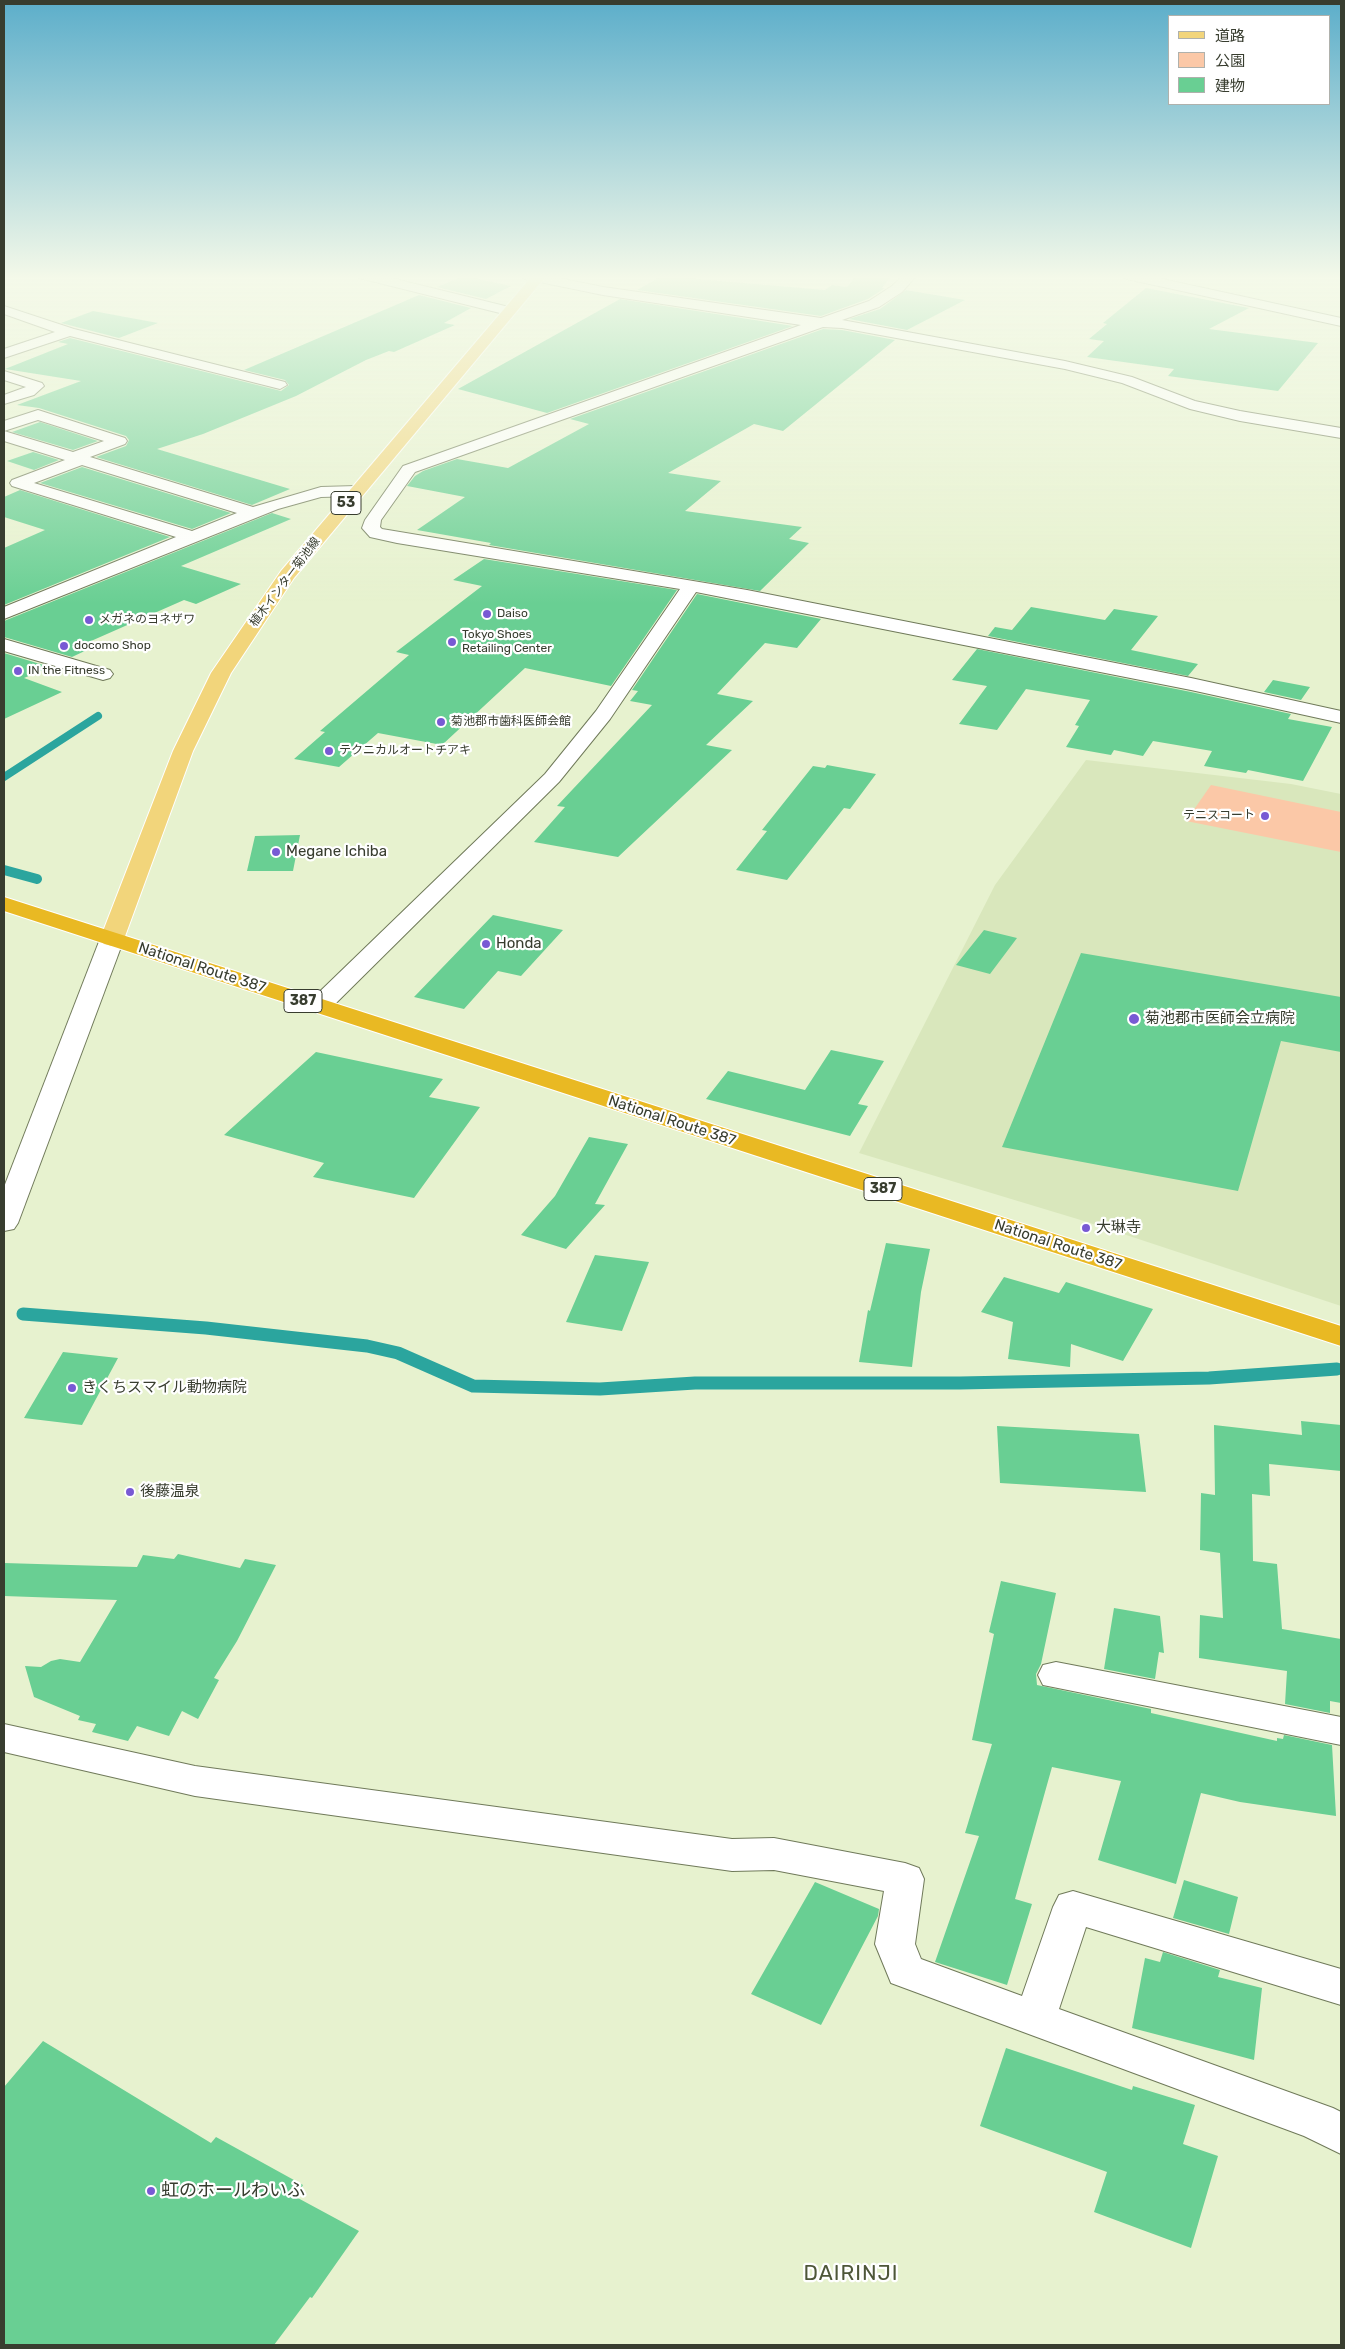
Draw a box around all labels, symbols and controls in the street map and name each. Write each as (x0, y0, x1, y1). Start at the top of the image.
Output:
legend (1168, 15, 1330, 105)
text: 道路 (1215, 27, 1245, 45)
text: 公園 (1215, 52, 1245, 70)
text: 建物 (1215, 77, 1245, 95)
road number: 53 (331, 492, 361, 514)
street label: 植木インター菊池線 (247, 535, 323, 629)
place label: Daiso (497, 607, 528, 621)
marker: Daiso (481, 608, 493, 620)
place label: メガネのヨネザワ (99, 613, 195, 627)
marker: メガネのヨネザワ (83, 614, 95, 626)
place label: Tokyo Shoes Retailing Center (462, 628, 552, 656)
marker: Tokyo Shoes Retailing Center (446, 636, 458, 648)
place label: docomo Shop (74, 639, 151, 653)
marker: docomo Shop (58, 640, 70, 652)
place label: IN the Fitness (28, 664, 105, 678)
marker: IN the Fitness (12, 665, 24, 677)
place label: 菊池郡市歯科医師会館 (451, 715, 571, 729)
marker: 菊池郡市歯科医師会館 (435, 716, 447, 728)
place label: テクニカルオートチアキ (339, 744, 471, 758)
marker: テクニカルオートチアキ (323, 745, 335, 757)
place label: テニスコート (1183, 809, 1255, 823)
marker: テニスコート (1259, 810, 1271, 822)
place label: Megane Ichiba (286, 843, 387, 861)
marker: Megane Ichiba (270, 846, 282, 858)
place label: Honda (496, 935, 542, 953)
marker: Honda (480, 938, 492, 950)
street label: National Route 387 (136, 939, 268, 997)
road number: 387 (284, 989, 322, 1012)
place label: 菊池郡市医師会立病院 (1145, 1010, 1295, 1028)
marker: 菊池郡市医師会立病院 (1127, 1012, 1141, 1026)
street label: National Route 387 (606, 1092, 738, 1150)
road number: 387 (864, 1178, 902, 1200)
street label: National Route 387 (992, 1216, 1124, 1274)
place label: 大琳寺 (1096, 1219, 1141, 1237)
marker: 大琳寺 (1080, 1222, 1092, 1234)
place label: きくちスマイル動物病院 (82, 1379, 247, 1397)
marker: きくちスマイル動物病院 (66, 1382, 78, 1394)
place label: 後藤温泉 (140, 1483, 200, 1501)
marker: 後藤温泉 (124, 1486, 136, 1498)
place label: 虹のホールわいふ (161, 2180, 305, 2202)
marker: 虹のホールわいふ (145, 2185, 157, 2197)
district label: DAIRINJI (802, 2261, 900, 2287)

